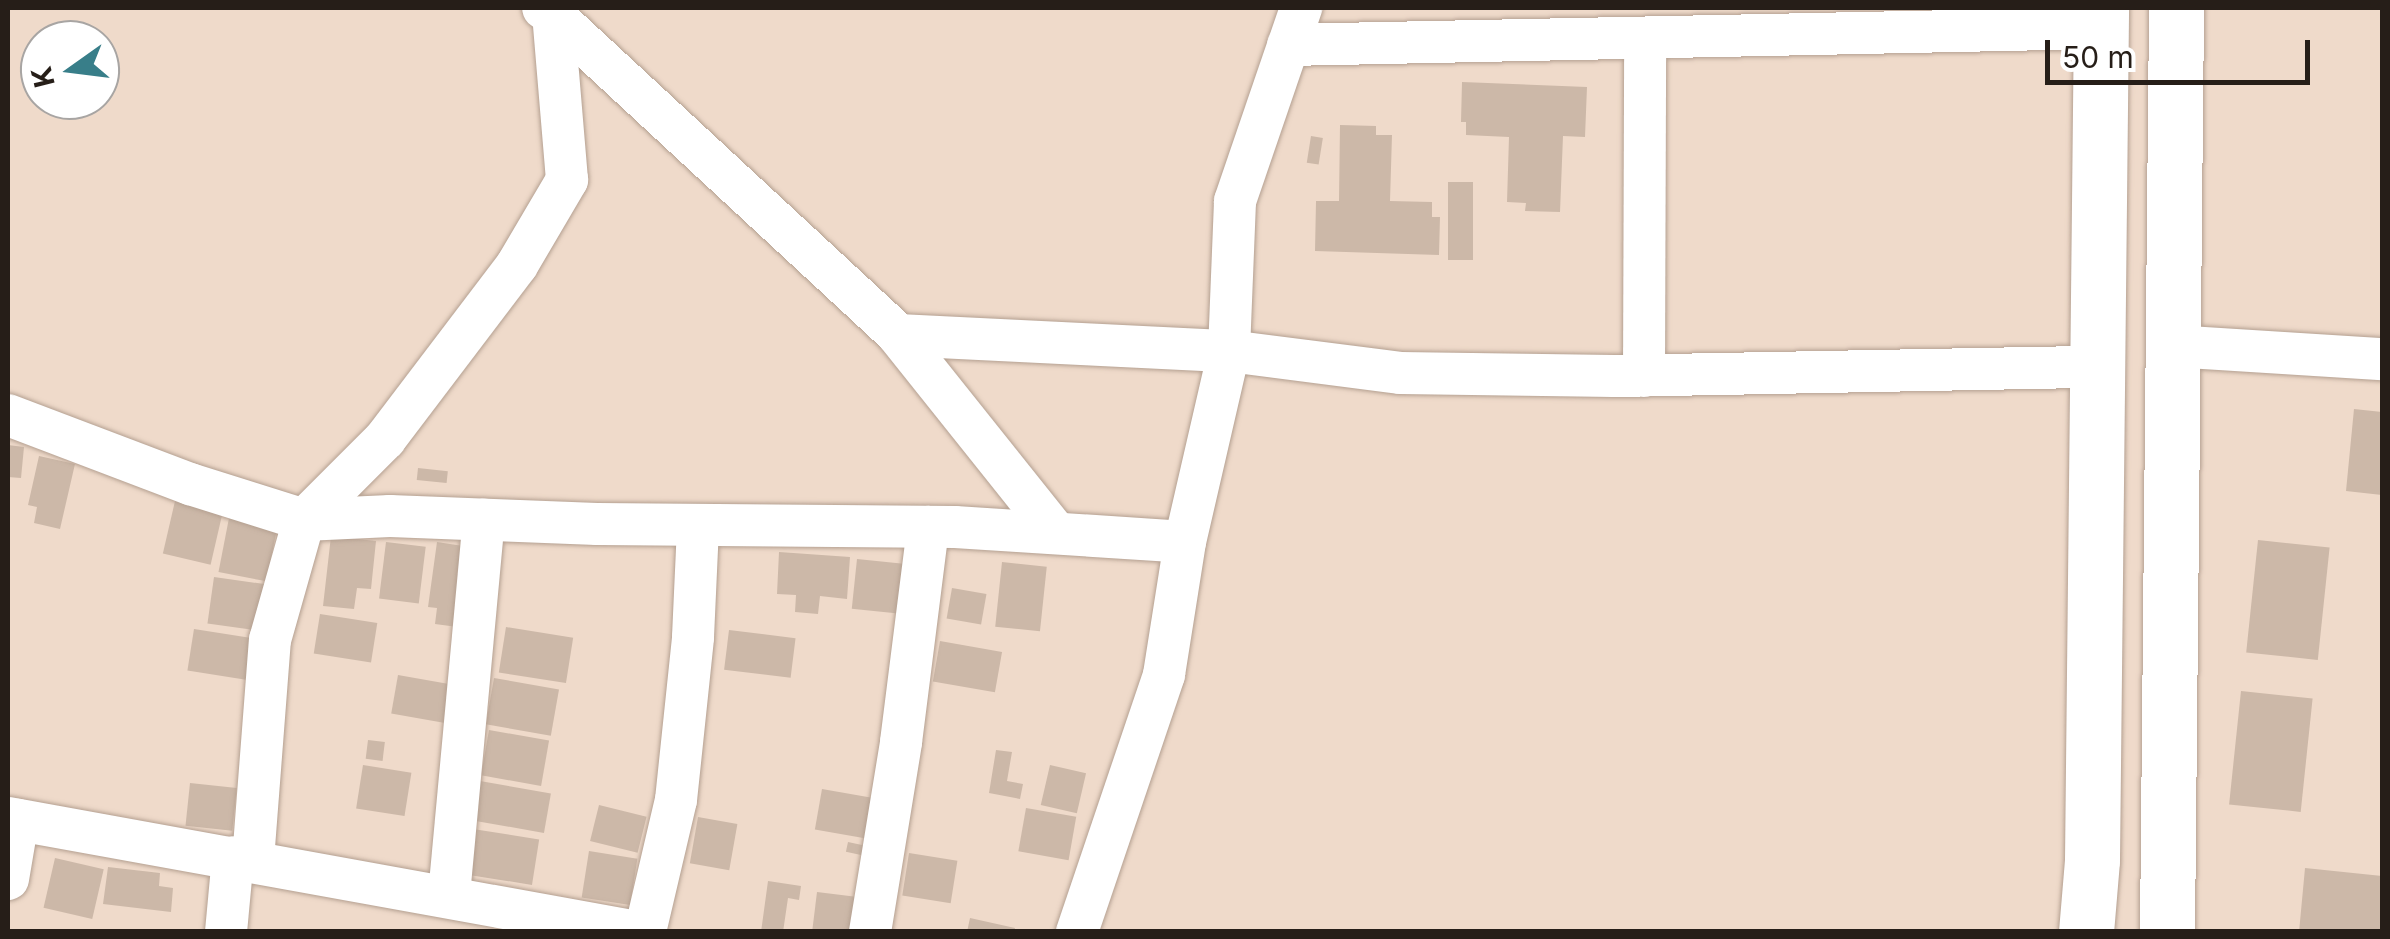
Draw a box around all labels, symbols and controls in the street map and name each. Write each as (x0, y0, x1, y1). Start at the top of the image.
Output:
north arrow (20, 20, 120, 120)
scale bar (2050, 20, 2315, 82)
text: 50 m (2062, 39, 2134, 75)
text: K (24, 63, 62, 91)

